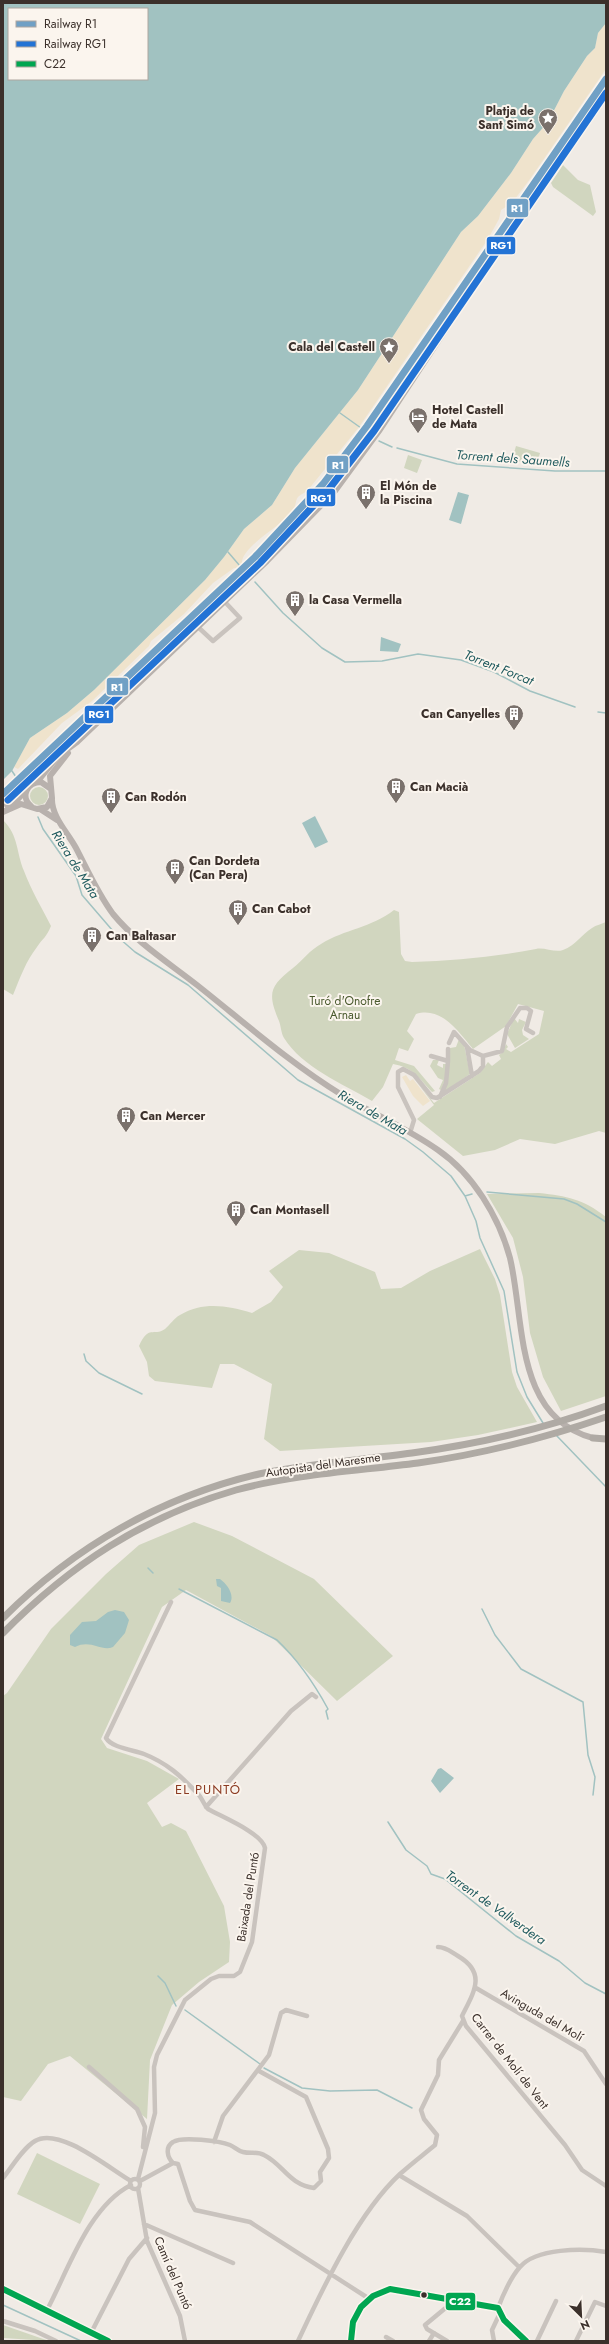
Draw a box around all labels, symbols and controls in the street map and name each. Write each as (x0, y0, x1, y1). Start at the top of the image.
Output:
legend (8, 8, 148, 80)
text: Railway R1 (44, 15, 97, 33)
text: Railway RG1 (44, 35, 107, 53)
text: C22 (44, 55, 66, 73)
place label: Platja de Sant Simó (478, 102, 534, 134)
place icon: Platja de Sant Simó (537, 107, 559, 135)
line badge: R1 (506, 198, 529, 218)
text: R1 (511, 200, 523, 216)
line badge: RG1 (486, 236, 516, 255)
text: RG1 (490, 237, 512, 253)
place icon: Cala del Castell (378, 336, 400, 364)
place label: Cala del Castell (288, 338, 375, 356)
place label: Hotel Castell de Mata (432, 401, 504, 433)
hotel icon: Hotel Castell de Mata (407, 406, 429, 434)
water label: Torrent dels Saumells (456, 445, 571, 472)
line badge: R1 (326, 455, 349, 474)
text: R1 (332, 457, 344, 473)
place label: El Món de la Piscina (380, 477, 437, 509)
building icon: El Món de la Piscina (355, 482, 377, 510)
line badge: RG1 (306, 488, 336, 507)
text: RG1 (310, 490, 332, 506)
building icon: la Casa Vermella (284, 589, 306, 617)
place label: la Casa Vermella (309, 591, 402, 609)
water label: Torrent Forcat (461, 645, 537, 690)
line badge: R1 (106, 677, 129, 696)
text: R1 (111, 679, 123, 695)
building icon: Can Canyelles (503, 703, 525, 731)
line badge: RG1 (84, 705, 114, 724)
place label: Can Canyelles (421, 705, 501, 723)
text: RG1 (88, 706, 110, 722)
building icon: Can Macià (385, 776, 407, 804)
place label: Can Macià (410, 778, 468, 796)
building icon: Can Rodón (100, 786, 122, 814)
place label: Can Rodón (125, 788, 187, 806)
water label: Riera de Mata (47, 826, 104, 902)
place label: Can Dordeta (Can Pera) (189, 852, 260, 884)
building icon: Can Dordeta (Can Pera) (164, 857, 186, 885)
building icon: Can Cabot (227, 898, 249, 926)
place label: Can Cabot (252, 900, 311, 918)
building icon: Can Baltasar (81, 925, 103, 953)
place label: Can Baltasar (106, 927, 176, 945)
park label: Turó d'Onofre Arnau (310, 992, 380, 1024)
water label: Riera de Mata (334, 1085, 411, 1140)
building icon: Can Mercer (115, 1105, 137, 1133)
place label: Can Mercer (140, 1107, 206, 1125)
building icon: Can Montasell (225, 1199, 247, 1227)
place label: Can Montasell (250, 1201, 329, 1219)
street label: Autopista del Maresme (264, 1448, 382, 1482)
district label: EL PUNTÓ (175, 1780, 241, 1799)
street label: Baixada del Puntó (232, 1851, 264, 1943)
water label: Torrent de Vallverdera (442, 1866, 550, 1949)
street label: Avinguda del Molí (497, 1984, 587, 2046)
street label: Carrer de Molí de Vent (467, 2009, 553, 2113)
street label: Camí del Puntó (150, 2234, 197, 2313)
unlabelled marker (419, 2290, 429, 2300)
line badge: C22 (445, 2292, 476, 2311)
text: C22 (449, 2293, 471, 2309)
north arrow (561, 2296, 601, 2336)
text: N (578, 2316, 592, 2334)

